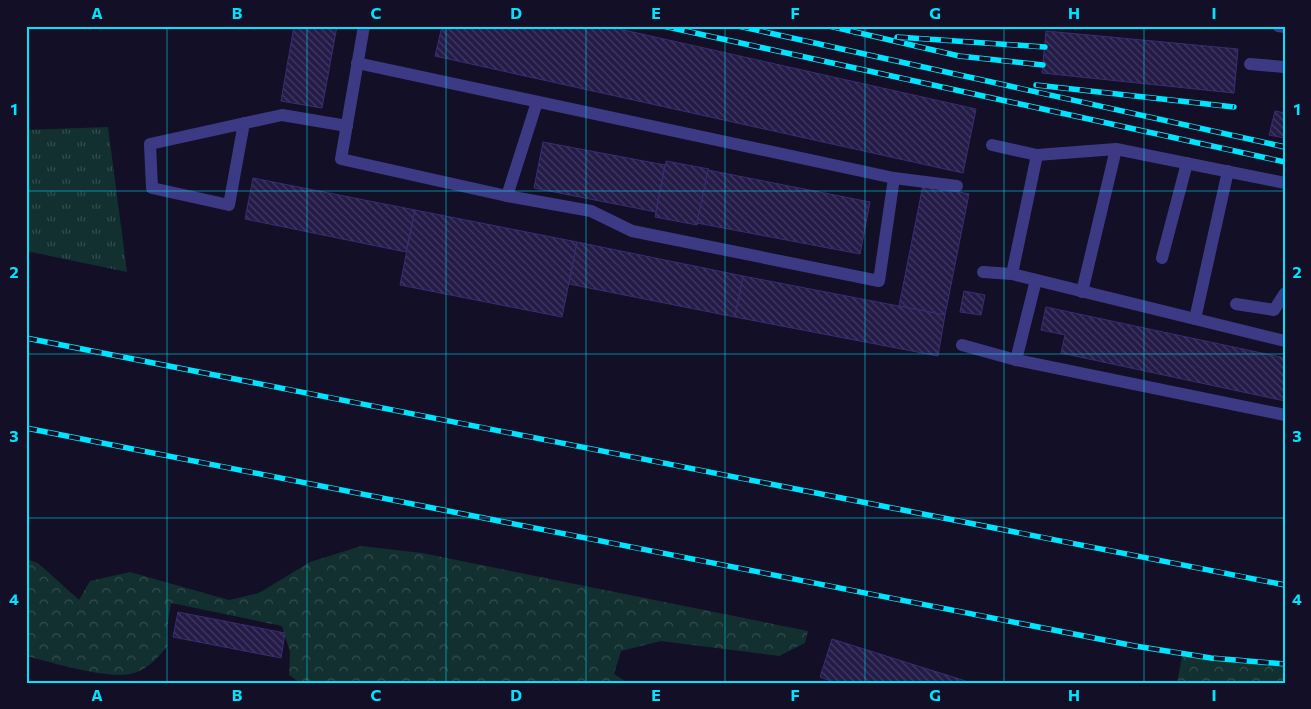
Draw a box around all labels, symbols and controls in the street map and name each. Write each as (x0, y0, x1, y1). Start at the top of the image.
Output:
text: A (91, 3, 103, 22)
text: B (232, 3, 243, 22)
text: C (371, 3, 382, 22)
text: D (510, 3, 522, 22)
text: E (651, 3, 661, 22)
text: F (790, 3, 800, 22)
text: G (929, 3, 941, 22)
text: H (1068, 3, 1080, 22)
text: I (1211, 3, 1217, 22)
text: 1 (10, 99, 18, 118)
text: 1 (1293, 99, 1301, 118)
text: 2 (9, 262, 19, 281)
text: 2 (1292, 262, 1302, 281)
text: 3 (9, 426, 19, 445)
text: 3 (1292, 426, 1302, 445)
text: 4 (9, 589, 19, 608)
text: 4 (1292, 589, 1302, 608)
text: A (91, 685, 103, 704)
text: B (232, 685, 243, 704)
text: C (371, 685, 382, 704)
text: D (510, 685, 522, 704)
text: E (651, 685, 661, 704)
text: F (790, 685, 800, 704)
text: G (929, 685, 941, 704)
text: H (1068, 685, 1080, 704)
text: I (1211, 685, 1217, 704)

